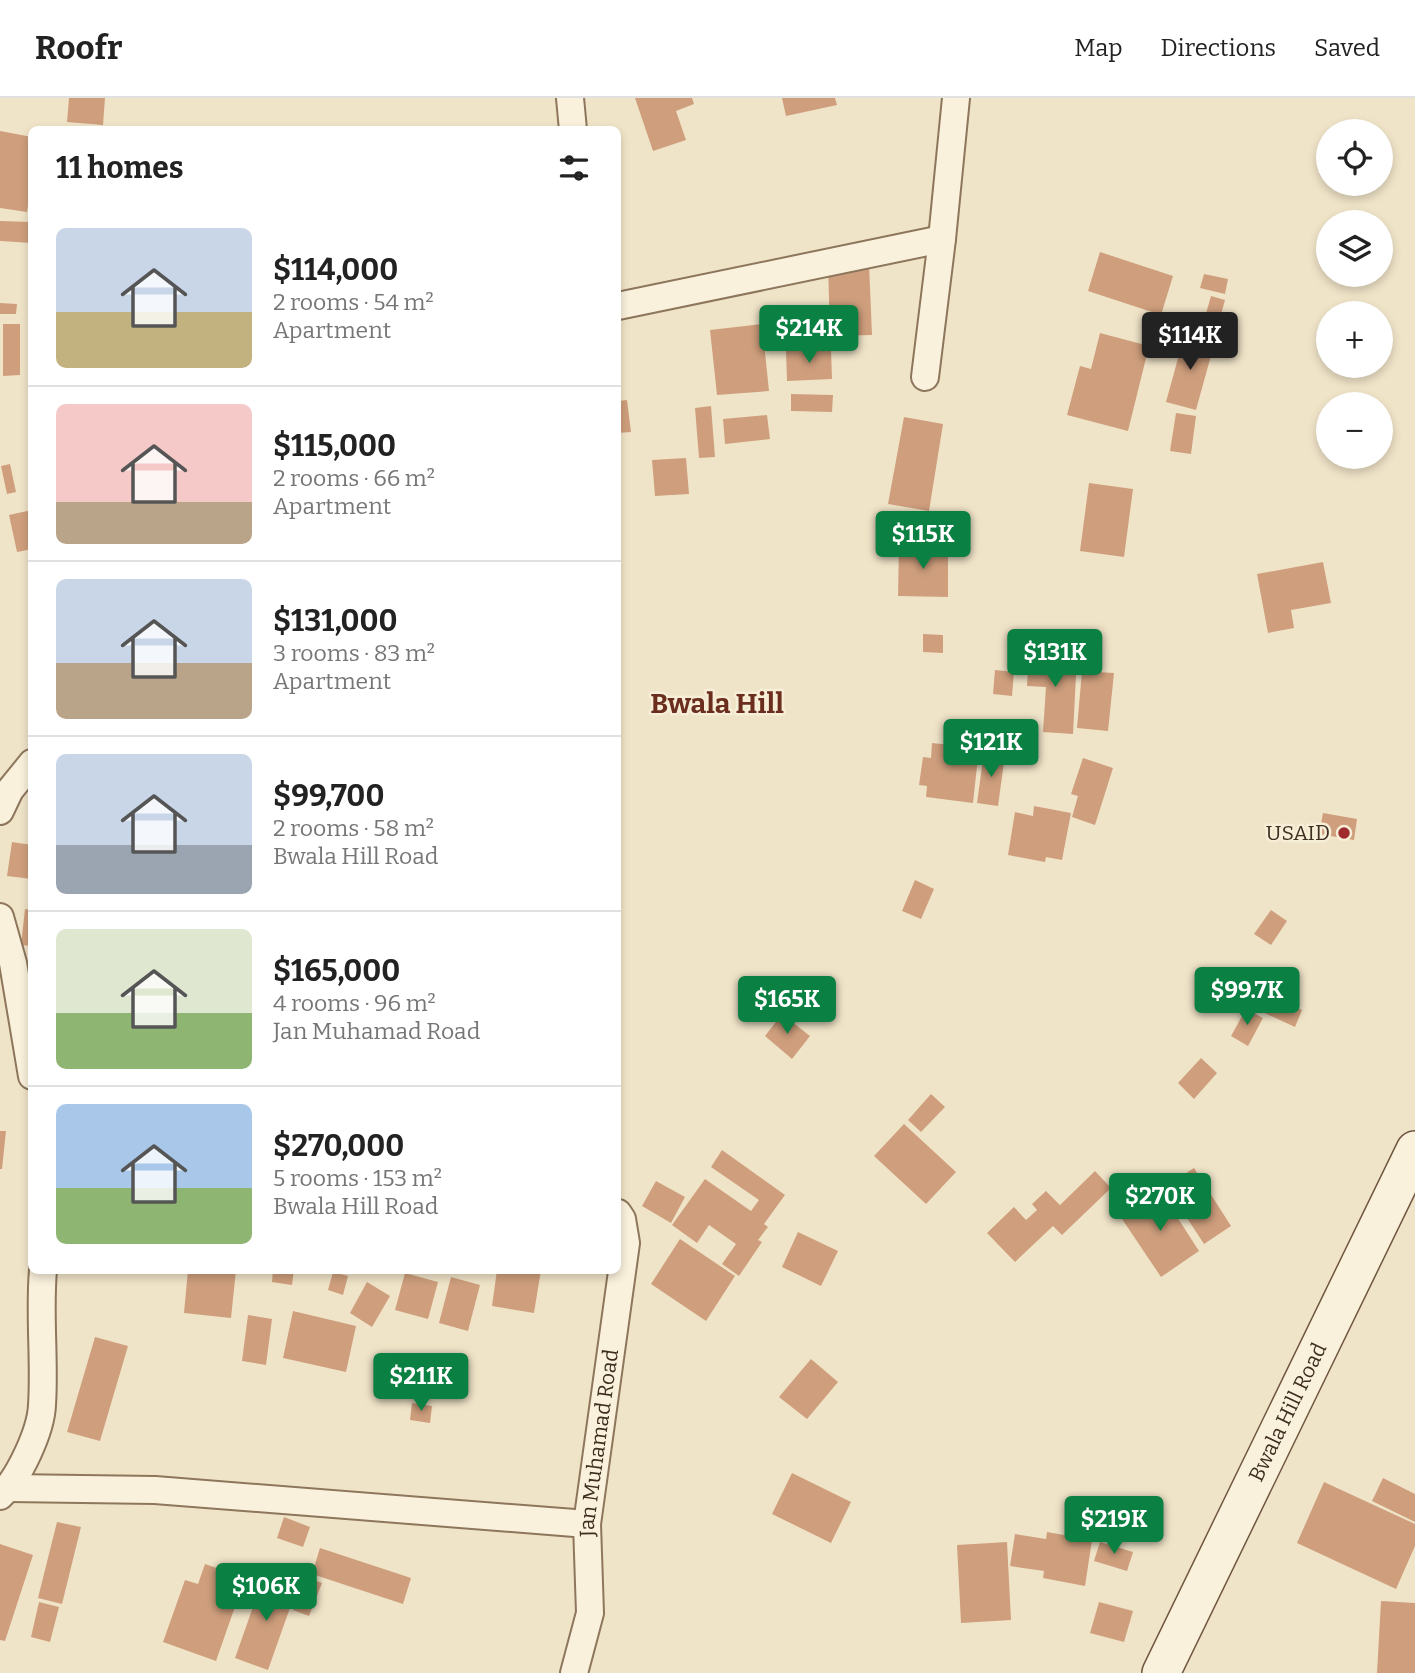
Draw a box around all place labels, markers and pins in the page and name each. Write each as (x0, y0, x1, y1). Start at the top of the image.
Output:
pin: $214K (760, 306, 858, 365)
pin: $114K (1141, 313, 1239, 372)
pin: $115K (874, 512, 972, 571)
pin: $131K (1006, 630, 1104, 689)
pin: $121K (942, 720, 1040, 779)
place label: USAID (1266, 820, 1330, 846)
marker: USAID (1336, 825, 1352, 841)
pin: $99.7K (1190, 968, 1304, 1027)
pin: $165K (738, 976, 836, 1036)
pin: $270K (1111, 1174, 1209, 1233)
pin: $211K (372, 1354, 470, 1413)
pin: $219K (1065, 1496, 1163, 1556)
pin: $106K (217, 1564, 315, 1623)

